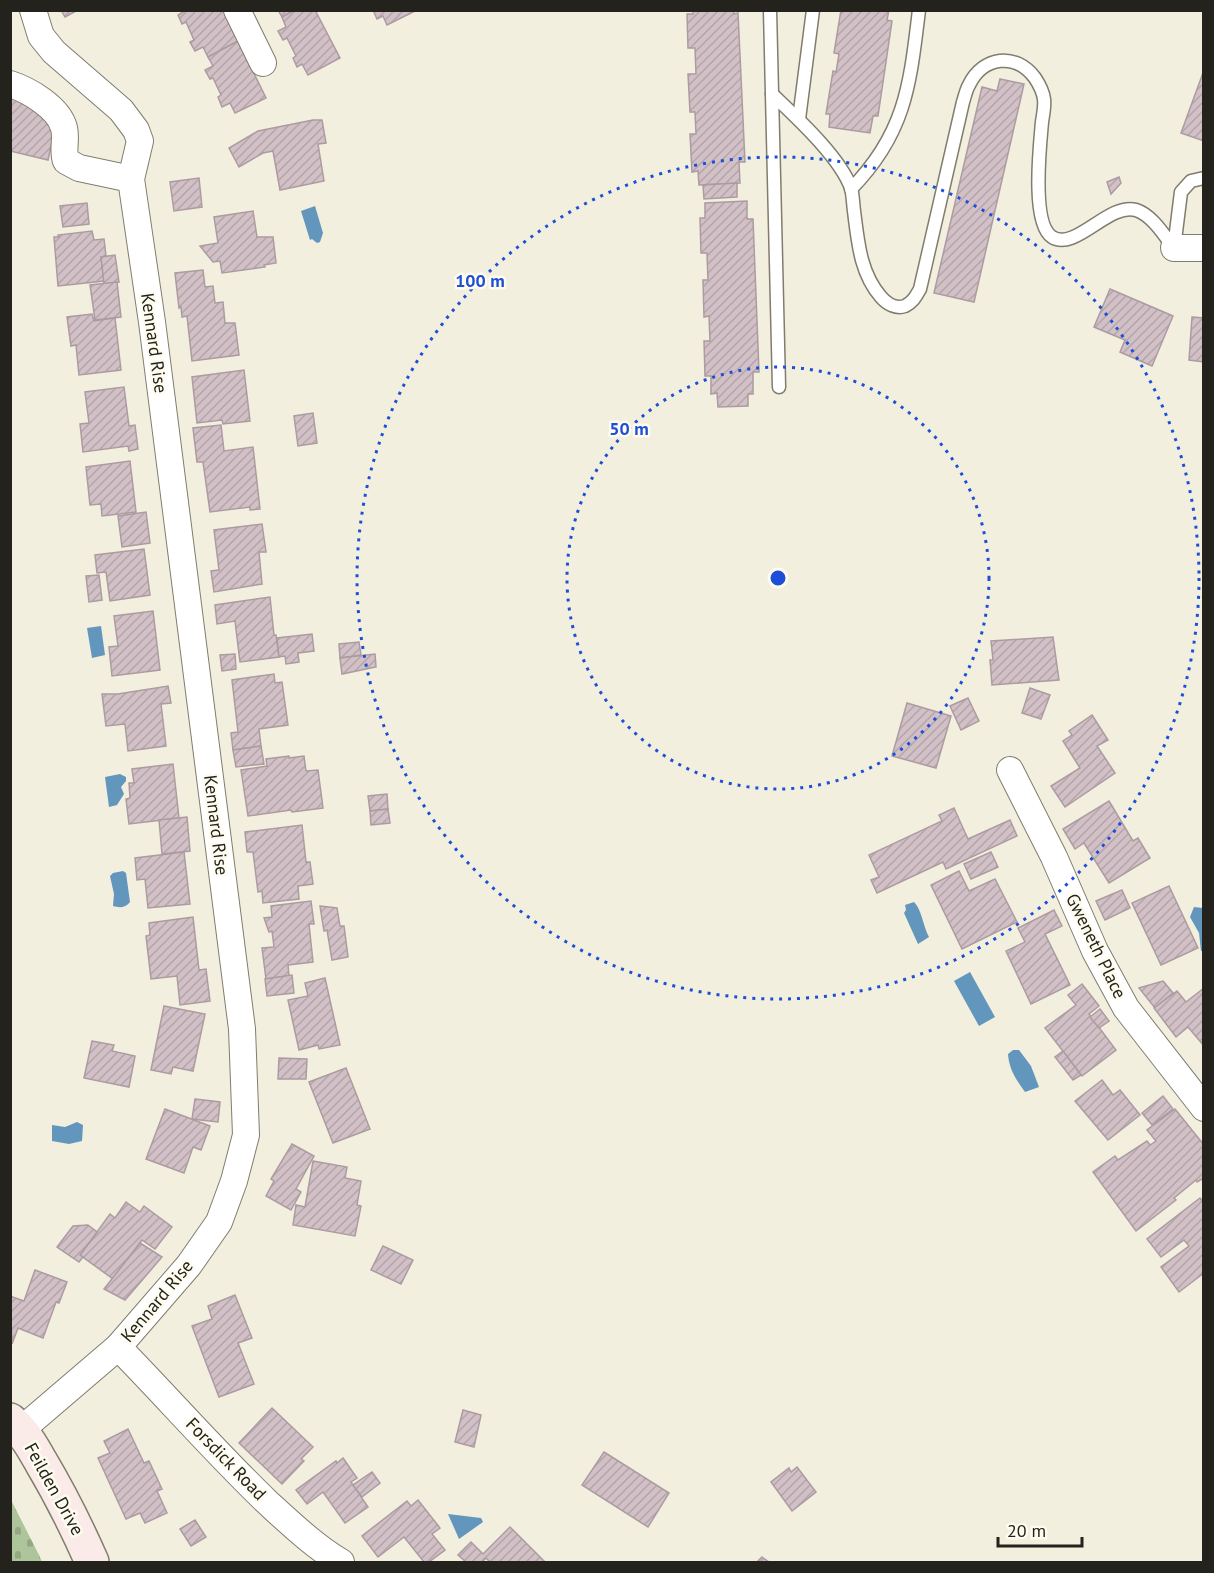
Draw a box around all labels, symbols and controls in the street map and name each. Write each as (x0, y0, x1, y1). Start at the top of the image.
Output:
text: 100 m (455, 269, 505, 292)
street label: Kennard Rise (136, 291, 173, 394)
text: 50 m (609, 417, 649, 440)
centre of rings (768, 568, 788, 588)
street label: Kennard Rise (199, 774, 234, 876)
street label: Gweneth Place (1061, 889, 1132, 1002)
street label: Kennard Rise (115, 1255, 198, 1347)
street label: Forsdick Road (181, 1412, 272, 1505)
street label: Feilden Drive (20, 1438, 89, 1539)
scale bar (998, 1510, 1082, 1548)
text: 20 m (1007, 1519, 1046, 1542)

